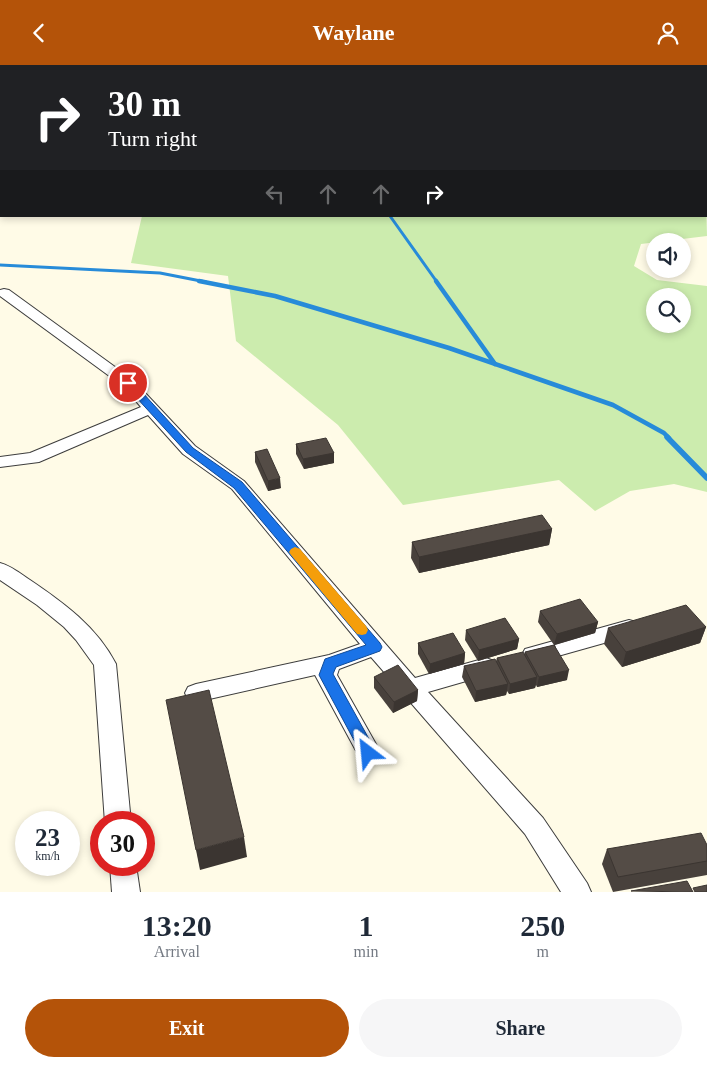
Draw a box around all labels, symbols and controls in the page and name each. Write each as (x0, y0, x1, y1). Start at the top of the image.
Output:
icon: back (25, 19, 53, 47)
icon: person (654, 19, 682, 47)
text: Waylane (313, 20, 394, 45)
icon: right (25, 85, 90, 150)
text: 30 m (108, 85, 181, 124)
text: Turn right (108, 126, 197, 151)
icon: left (261, 180, 289, 208)
icon: ahead (314, 180, 342, 208)
icon: ahead (367, 180, 395, 208)
icon: right (420, 180, 448, 208)
map controls (646, 233, 691, 333)
button: sound (646, 233, 691, 278)
button: search (646, 288, 691, 333)
pin (107, 362, 149, 404)
icon: arrive (114, 369, 142, 397)
position arrow (341, 726, 393, 778)
speed limit sign: 30 (90, 811, 155, 876)
text: 23 (35, 824, 60, 851)
text: km/h (35, 849, 60, 863)
text: 13:20 (142, 909, 212, 942)
text: 1 (358, 909, 373, 942)
text: 250 (520, 909, 565, 942)
text: Arrival (154, 943, 200, 960)
text: min (354, 943, 378, 960)
text: m (536, 943, 549, 960)
button: Exit (25, 999, 349, 1057)
button: Share (359, 999, 682, 1057)

